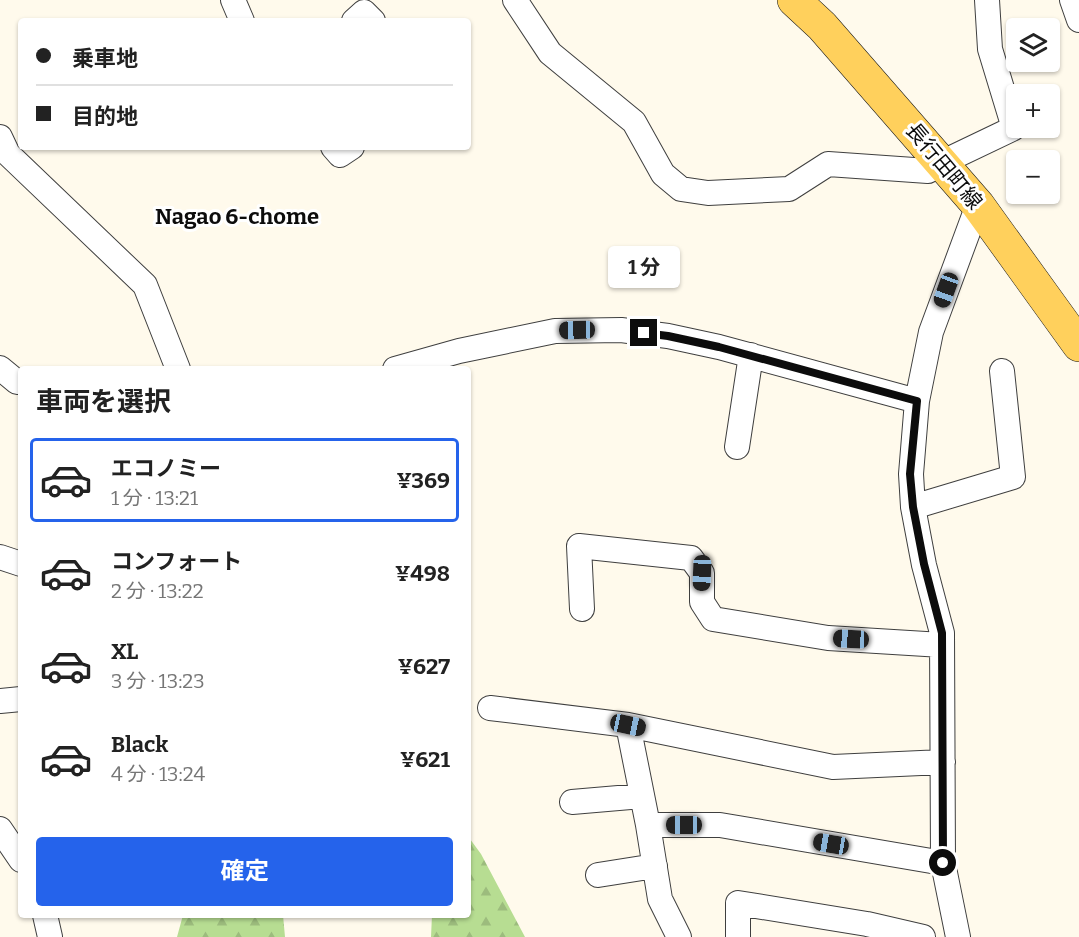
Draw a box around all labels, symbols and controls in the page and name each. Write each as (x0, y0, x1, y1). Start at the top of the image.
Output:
map controls (1006, 18, 1060, 204)
button: layers (1006, 18, 1060, 72)
text: 乗車地 (72, 45, 138, 72)
button: + (1006, 84, 1060, 138)
text: 目的地 (72, 103, 138, 130)
street label: 長行田町線 (900, 117, 988, 215)
button: − (1006, 150, 1060, 204)
district label: Nagao 6-chome (155, 203, 319, 230)
callout: 1 分 (608, 246, 680, 288)
text: 1 分 (628, 255, 660, 279)
car (931, 270, 961, 310)
route end (630, 319, 657, 346)
car (559, 321, 595, 339)
text: 車両を選択 (36, 386, 171, 418)
icon: car (39, 453, 93, 507)
text: エコノミー (111, 455, 221, 482)
text: ¥369 (397, 467, 450, 494)
text: 1 分 · 13:21 (111, 486, 198, 510)
icon: car (39, 546, 93, 600)
text: コンフォート (111, 548, 242, 575)
car (692, 555, 712, 591)
text: ¥498 (395, 560, 450, 587)
text: 2 分 · 13:22 (111, 579, 204, 603)
car (833, 629, 869, 649)
text: XL (111, 638, 138, 665)
icon: car (39, 639, 93, 693)
text: ¥627 (398, 653, 450, 680)
text: 3 分 · 13:23 (111, 669, 205, 693)
car (609, 712, 647, 738)
text: Black (111, 731, 168, 758)
icon: car (39, 732, 93, 786)
text: ¥621 (400, 746, 450, 773)
text: 4 分 · 13:24 (111, 762, 205, 786)
car (666, 816, 702, 834)
car (812, 832, 850, 856)
button: 確定 (36, 837, 453, 906)
route start (929, 849, 956, 876)

